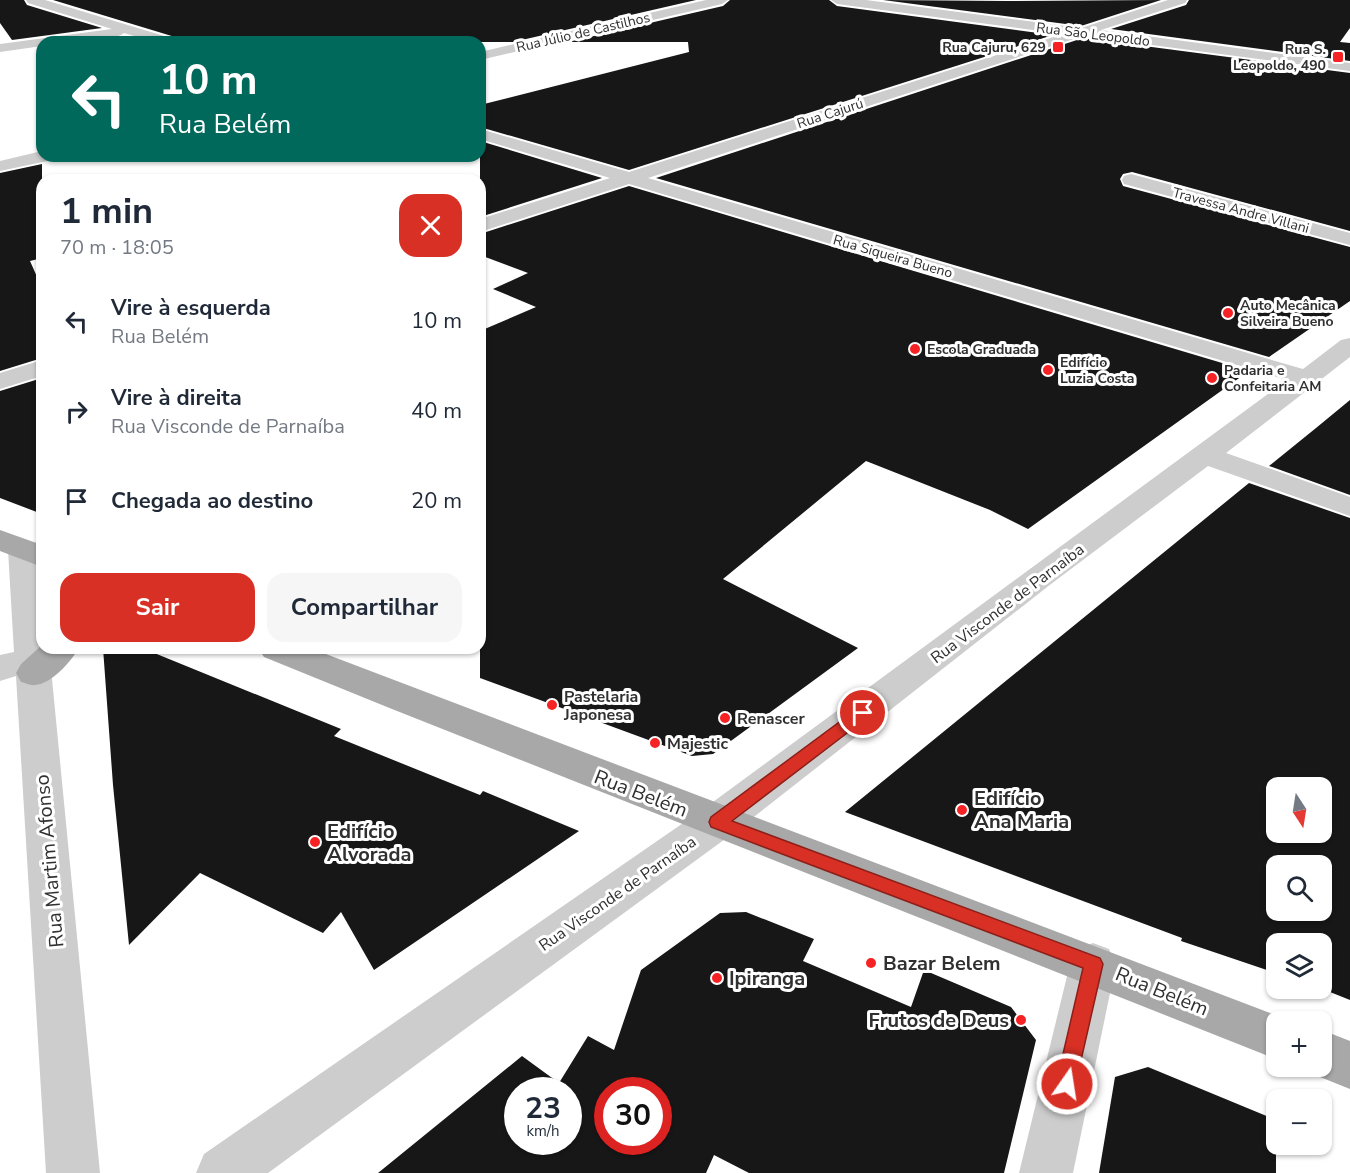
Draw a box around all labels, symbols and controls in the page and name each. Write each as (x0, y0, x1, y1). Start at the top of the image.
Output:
street label: Rua Júlio de Castilhos (514, 8, 652, 57)
street label: Rua São Leopoldo (1035, 18, 1151, 51)
place label: Rua Cajuru, 629 (942, 38, 1046, 57)
marker: Rua Cajuru, 629 (1051, 40, 1065, 54)
place label: Rua S. Leopoldo, 490 (1233, 40, 1326, 75)
marker: Rua S. Leopoldo, 490 (1331, 50, 1345, 64)
text: 10 m (159, 52, 258, 109)
icon: left (60, 60, 138, 138)
street label: Rua Cajurú (794, 94, 866, 133)
text: Rua Belém (159, 106, 291, 143)
street label: Travessa Andre Villani (1170, 183, 1311, 238)
text: 1 min (60, 187, 153, 236)
button: close (399, 194, 462, 257)
street label: Rua Siqueira Bueno (831, 230, 955, 283)
text: 70 m · 18:05 (60, 234, 174, 261)
text: Vire à esquerda (111, 293, 271, 323)
place label: Auto Mecânica Silveira Bueno (1240, 296, 1336, 331)
icon: left (60, 305, 93, 338)
text: 10 m (411, 306, 462, 336)
marker: Auto Mecânica Silveira Bueno (1221, 306, 1235, 320)
text: Rua Belém (111, 323, 209, 350)
place label: Escola Graduada (927, 340, 1036, 359)
marker: Escola Graduada (908, 342, 922, 356)
place label: Edifício Luzia Costa (1060, 353, 1134, 388)
place label: Padaria e Confeitaria AM (1224, 361, 1321, 396)
marker: Edifício Luzia Costa (1041, 363, 1055, 377)
marker: Padaria e Confeitaria AM (1205, 371, 1219, 385)
text: Vire à direita (111, 383, 242, 413)
icon: right (60, 395, 93, 428)
text: 40 m (411, 396, 462, 426)
text: Rua Visconde de Parnaíba (111, 413, 345, 440)
icon: arrive (60, 485, 93, 518)
text: Chegada ao destino (111, 486, 313, 516)
text: 20 m (411, 486, 462, 516)
street label: Rua Visconde de Parnaíba (926, 539, 1089, 669)
button: Sair (60, 573, 255, 642)
button: Compartilhar (267, 573, 462, 642)
place label: Pastelaria Japonesa (563, 686, 638, 726)
pin (837, 687, 888, 738)
icon: arrive (846, 696, 879, 729)
marker: Pastelaria Japonesa (545, 698, 559, 712)
place label: Renascer (737, 708, 805, 730)
marker: Renascer (718, 711, 732, 725)
place label: Majestic (667, 733, 728, 755)
marker: Majestic (648, 736, 662, 750)
street label: Rua Belém (590, 763, 691, 824)
street label: Rua Martim Afonso (28, 773, 71, 949)
north arrow (1266, 777, 1332, 843)
map controls (1266, 777, 1332, 1155)
place label: Edifício Ana Maria (974, 785, 1069, 835)
marker: Edifício Ana Maria (955, 803, 969, 817)
place label: Edifício Alvorada (327, 818, 411, 868)
street label: Rua Visconde de Parnaíba (535, 831, 701, 956)
marker: Edifício Alvorada (308, 835, 322, 849)
button: search (1266, 855, 1332, 921)
button: layers (1266, 933, 1332, 999)
place label: Bazar Belem (883, 950, 1001, 977)
marker: Bazar Belem (864, 956, 878, 970)
street label: Rua Belém (1111, 961, 1212, 1022)
place label: Ipiranga (729, 965, 805, 992)
marker: Ipiranga (710, 971, 724, 985)
place label: Frutos de Deus (869, 1007, 1009, 1034)
button: + (1266, 1011, 1332, 1077)
marker: Frutos de Deus (1014, 1013, 1028, 1027)
position arrow (1035, 1052, 1099, 1116)
speed limit sign: 30 (594, 1077, 672, 1155)
text: 23 (525, 1088, 561, 1129)
button: − (1266, 1089, 1332, 1155)
text: km/h (526, 1121, 560, 1141)

